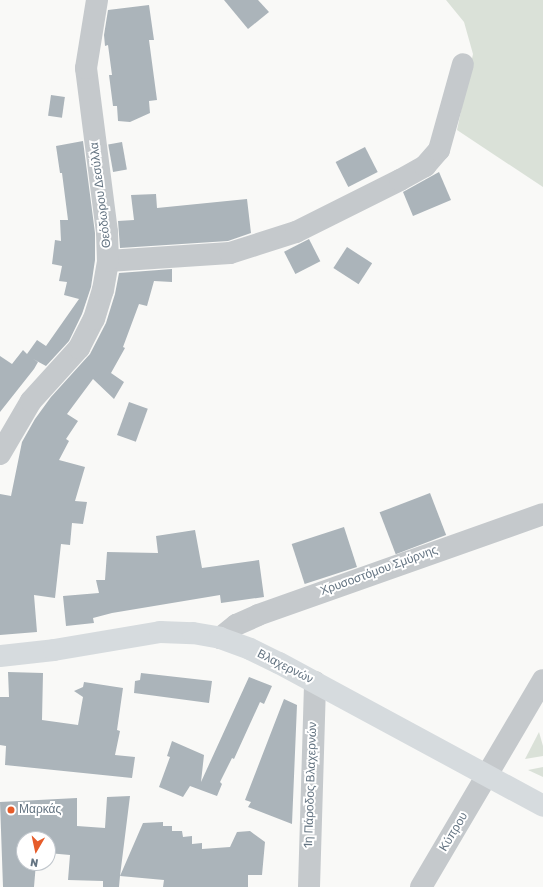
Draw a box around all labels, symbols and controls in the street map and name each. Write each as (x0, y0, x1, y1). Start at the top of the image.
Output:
street label: Θεόδωρου Δεσύλλα (87, 141, 115, 249)
street label: Χρυσοστόμου Σμύρνης (318, 543, 440, 599)
street label: Βλαχερνών (255, 647, 315, 687)
street label: 1η Πάροδος Βλαχερνών (302, 722, 320, 848)
place label: Μαρκάς (19, 803, 61, 817)
marker: Μαρκάς (6, 805, 16, 815)
street label: Κύπρου (437, 810, 471, 854)
north arrow (16, 831, 56, 871)
text: N (29, 855, 39, 869)

